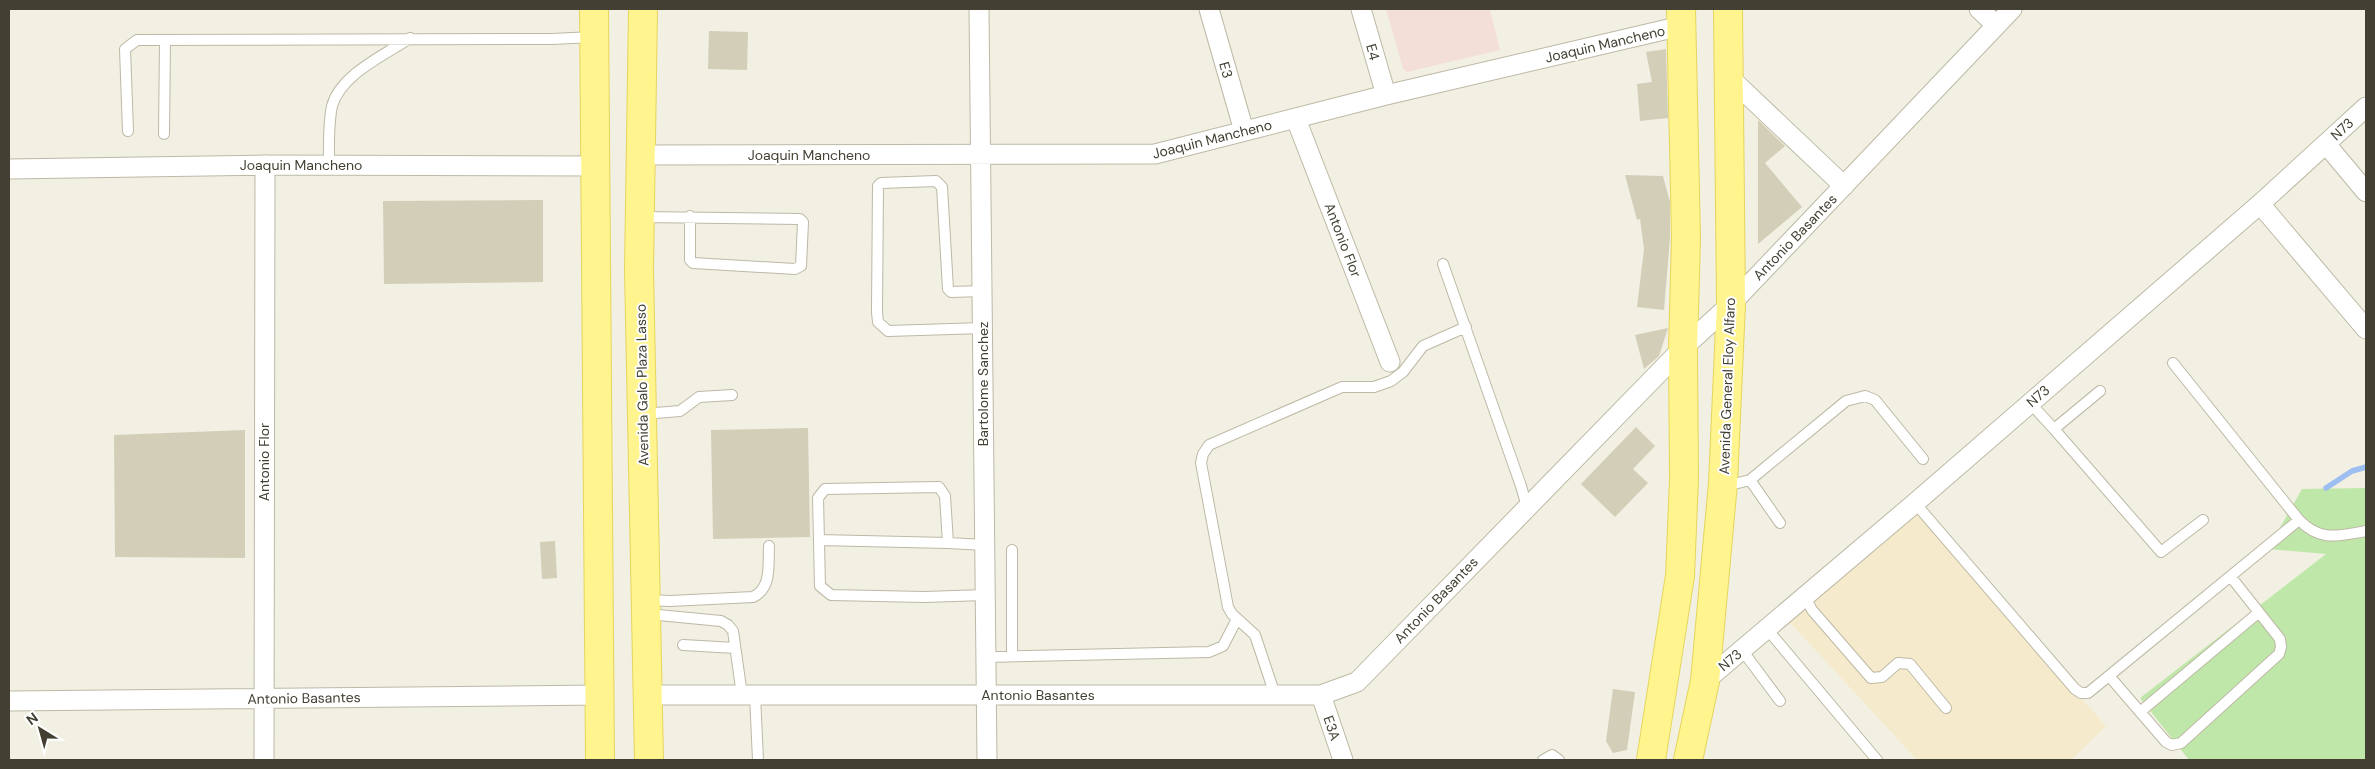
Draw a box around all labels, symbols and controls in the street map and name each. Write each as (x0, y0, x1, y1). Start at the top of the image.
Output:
street label: Joaquin Mancheno (1543, 21, 1667, 67)
street label: E4 (1362, 42, 1384, 63)
street label: E3 (1215, 60, 1237, 80)
street label: N73 (2327, 114, 2357, 144)
street label: Joaquin Mancheno (1150, 115, 1274, 163)
street label: Joaquin Mancheno (748, 146, 870, 164)
street label: Joaquin Mancheno (240, 156, 362, 174)
street label: Antonio Basantes (1749, 190, 1841, 284)
street label: Antonio Flor (1321, 200, 1365, 280)
street label: Avenida General Eloy Alfaro (1715, 297, 1739, 475)
street label: Avenida Galo Plaza Lasso (632, 304, 652, 466)
street label: Bartolome Sanchez (974, 322, 992, 446)
street label: N73 (2023, 381, 2053, 411)
street label: Antonio Flor (255, 423, 273, 501)
street label: Antonio Basantes (1390, 553, 1482, 647)
street label: N73 (1715, 645, 1745, 675)
street label: Antonio Basantes (981, 686, 1095, 704)
street label: Antonio Basantes (247, 688, 361, 708)
north arrow (15, 704, 65, 754)
text: N (23, 708, 42, 729)
street label: E3A (1319, 713, 1345, 743)

